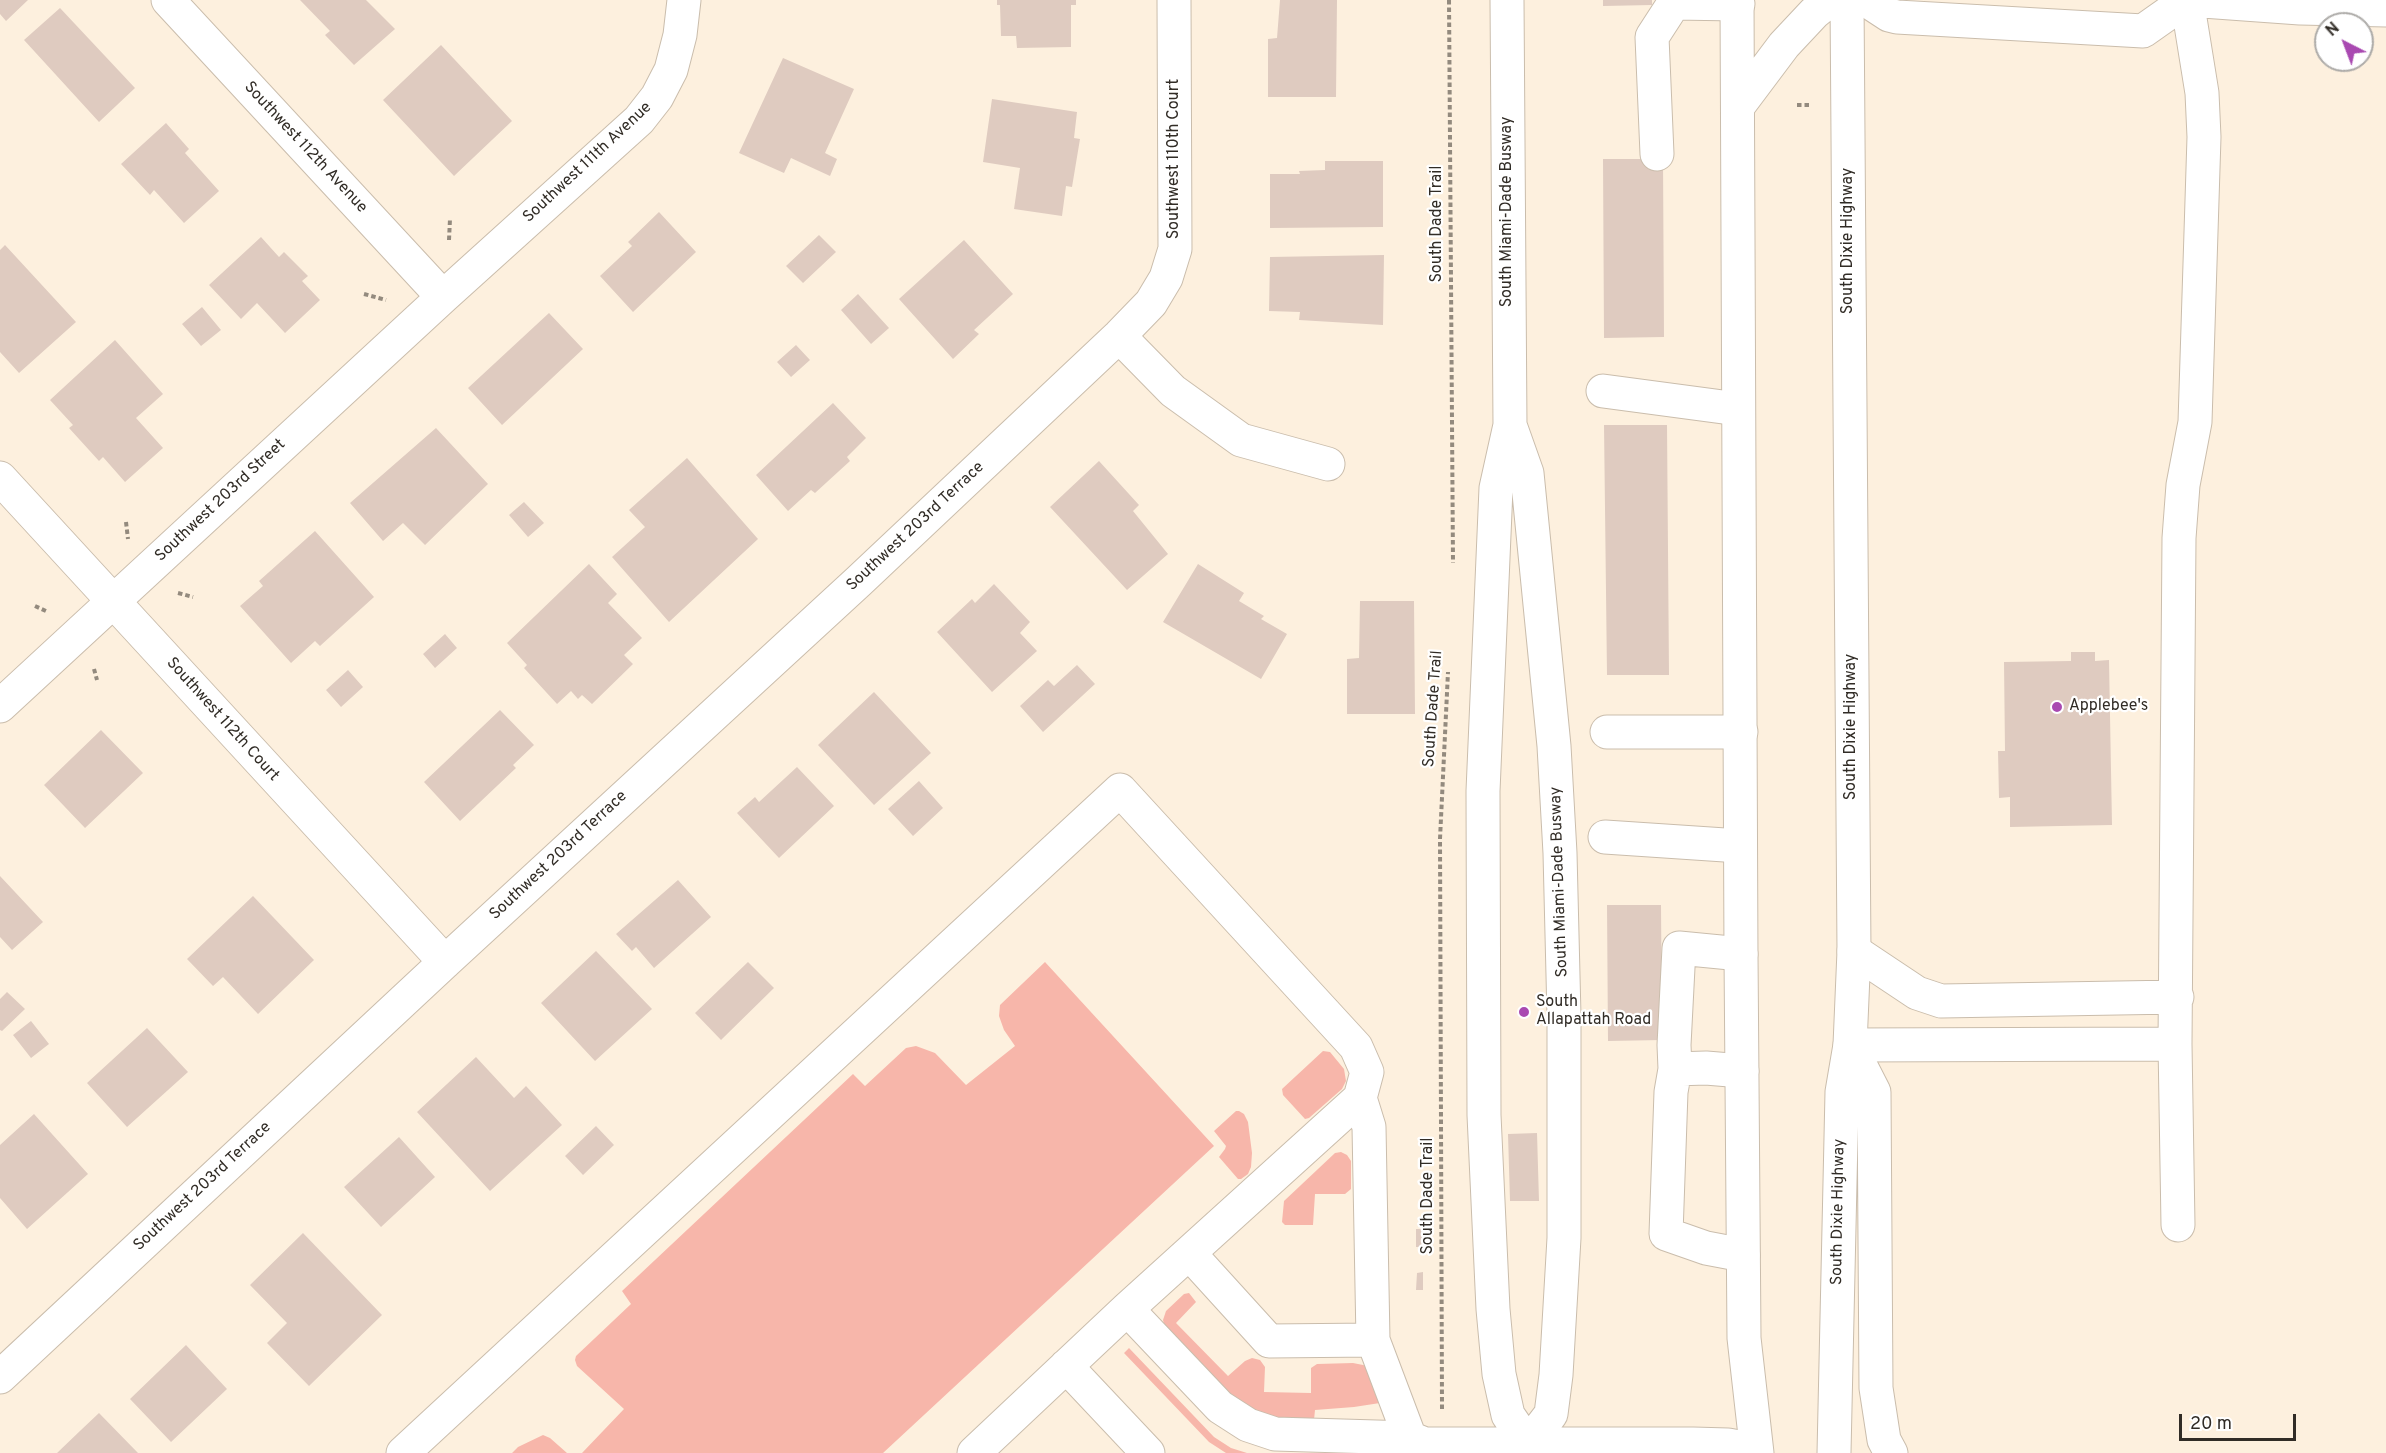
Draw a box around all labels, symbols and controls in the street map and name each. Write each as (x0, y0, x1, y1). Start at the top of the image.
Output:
north arrow (2314, 12, 2374, 72)
text: N (2322, 19, 2344, 41)
street label: Southwest 112th Avenue (239, 78, 371, 218)
street label: Southwest 110th Court (1165, 79, 1185, 239)
street label: Southwest 111th Avenue (520, 98, 656, 228)
street label: South Miami-Dade Busway (1498, 117, 1518, 307)
street label: South Dade Trail (1428, 166, 1448, 282)
street label: South Dixie Highway (1839, 168, 1859, 314)
street label: Southwest 203rd Street (152, 436, 290, 566)
street label: Southwest 203rd Terrace (843, 458, 989, 596)
street label: South Dade Trail (1420, 650, 1448, 768)
street label: Southwest 112th Court (161, 654, 283, 786)
street label: South Dixie Highway (1842, 654, 1862, 800)
place label: Applebee's (2069, 697, 2148, 717)
marker: Applebee's (2050, 700, 2064, 714)
street label: South Miami-Dade Busway (1547, 786, 1573, 978)
street label: Southwest 203rd Terrace (486, 787, 632, 925)
place label: South Allapattah Road (1536, 993, 1651, 1031)
marker: South Allapattah Road (1517, 1005, 1531, 1019)
street label: Southwest 203rd Terrace (130, 1118, 276, 1256)
street label: South Dade Trail (1419, 1138, 1439, 1254)
street label: South Dixie Highway (1828, 1139, 1850, 1285)
scale bar (2182, 1402, 2299, 1440)
text: 20 m (2190, 1413, 2232, 1436)

